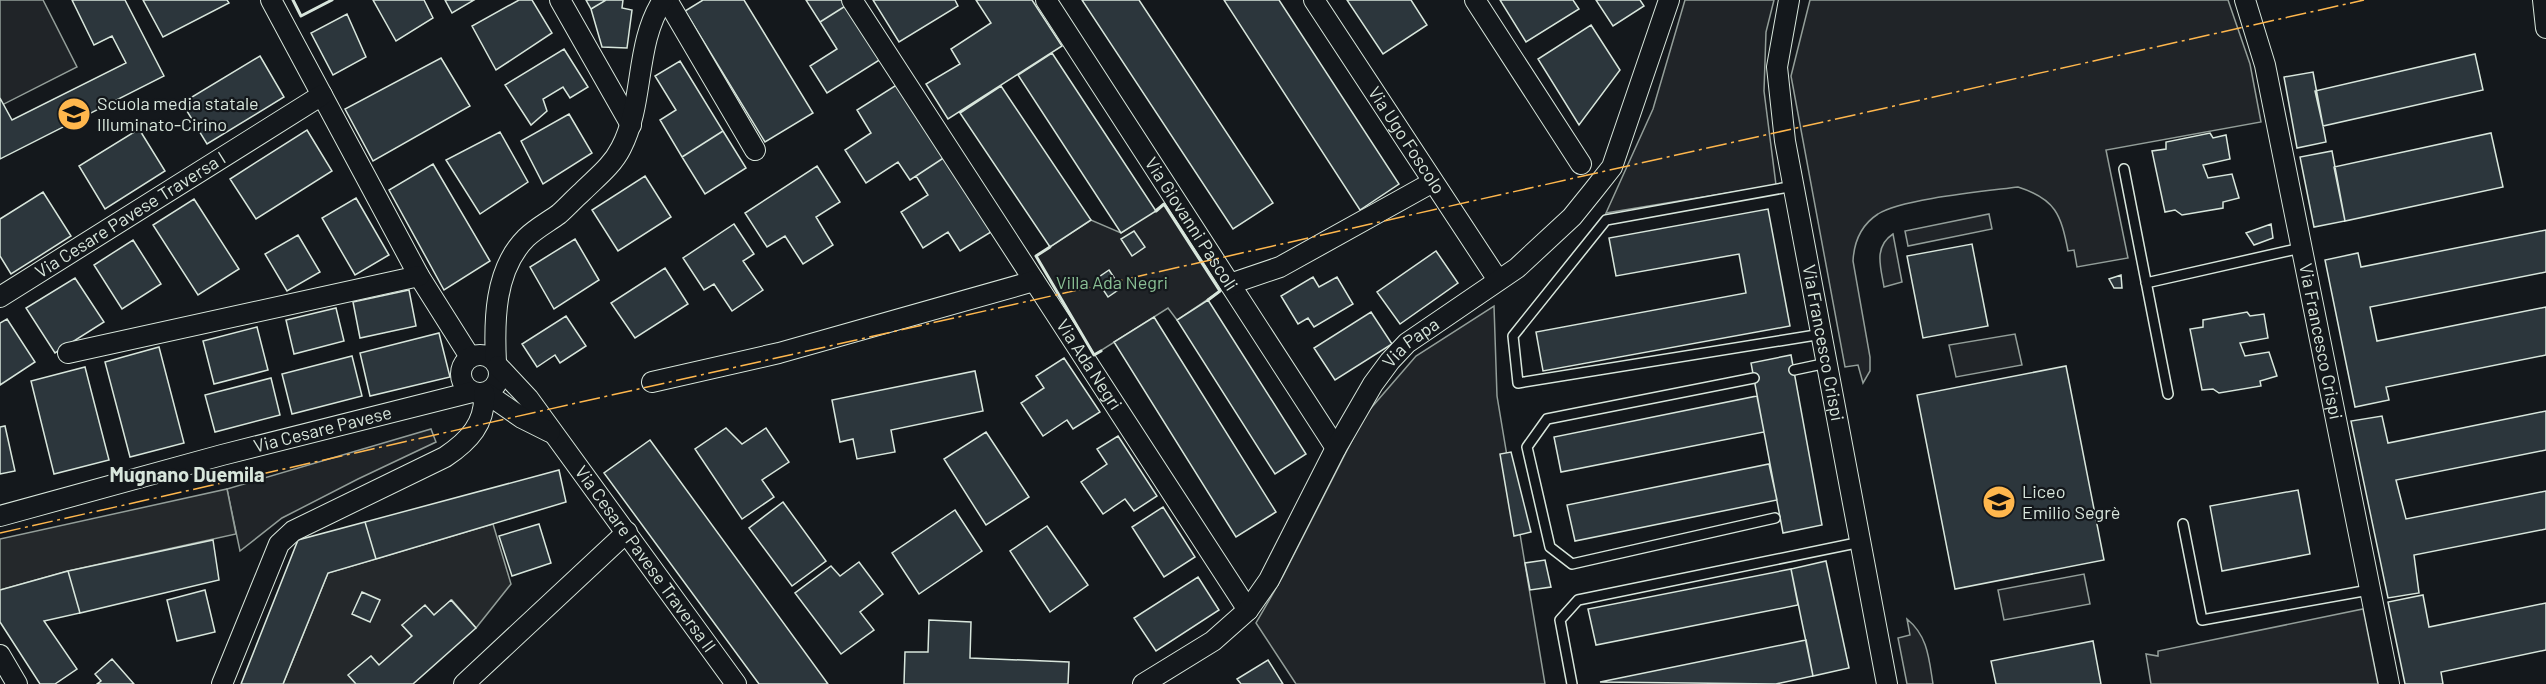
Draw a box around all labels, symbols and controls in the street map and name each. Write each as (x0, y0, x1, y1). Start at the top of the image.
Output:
street label: Via Ugo Foscolo (1364, 82, 1450, 198)
place label: Scuola media statale Illuminato-Cirino (97, 92, 259, 135)
school or university icon: Scuola media statale Illuminato-Cirino (56, 96, 92, 132)
street label: Via Cesare Pavese Traversa I (31, 146, 229, 282)
street label: Via Giovanni Pascoli (1141, 153, 1243, 294)
street label: Via Francesco Crispi (2295, 261, 2348, 421)
street label: Via Francesco Crispi (1798, 263, 1849, 423)
park label: Villa Ada Negri (1056, 271, 1168, 293)
street label: Via Papa (1377, 312, 1443, 371)
street label: Via Ada Negri (1052, 315, 1127, 414)
street label: Via Cesare Pavese (251, 401, 394, 457)
street label: Via Cesare Pavese Traversa II (571, 461, 721, 656)
district label: Mugnano Duemila (109, 462, 265, 486)
place label: Liceo Emilio Segrè (2022, 480, 2120, 523)
school or university icon: Liceo Emilio Segrè (1981, 484, 2017, 520)

